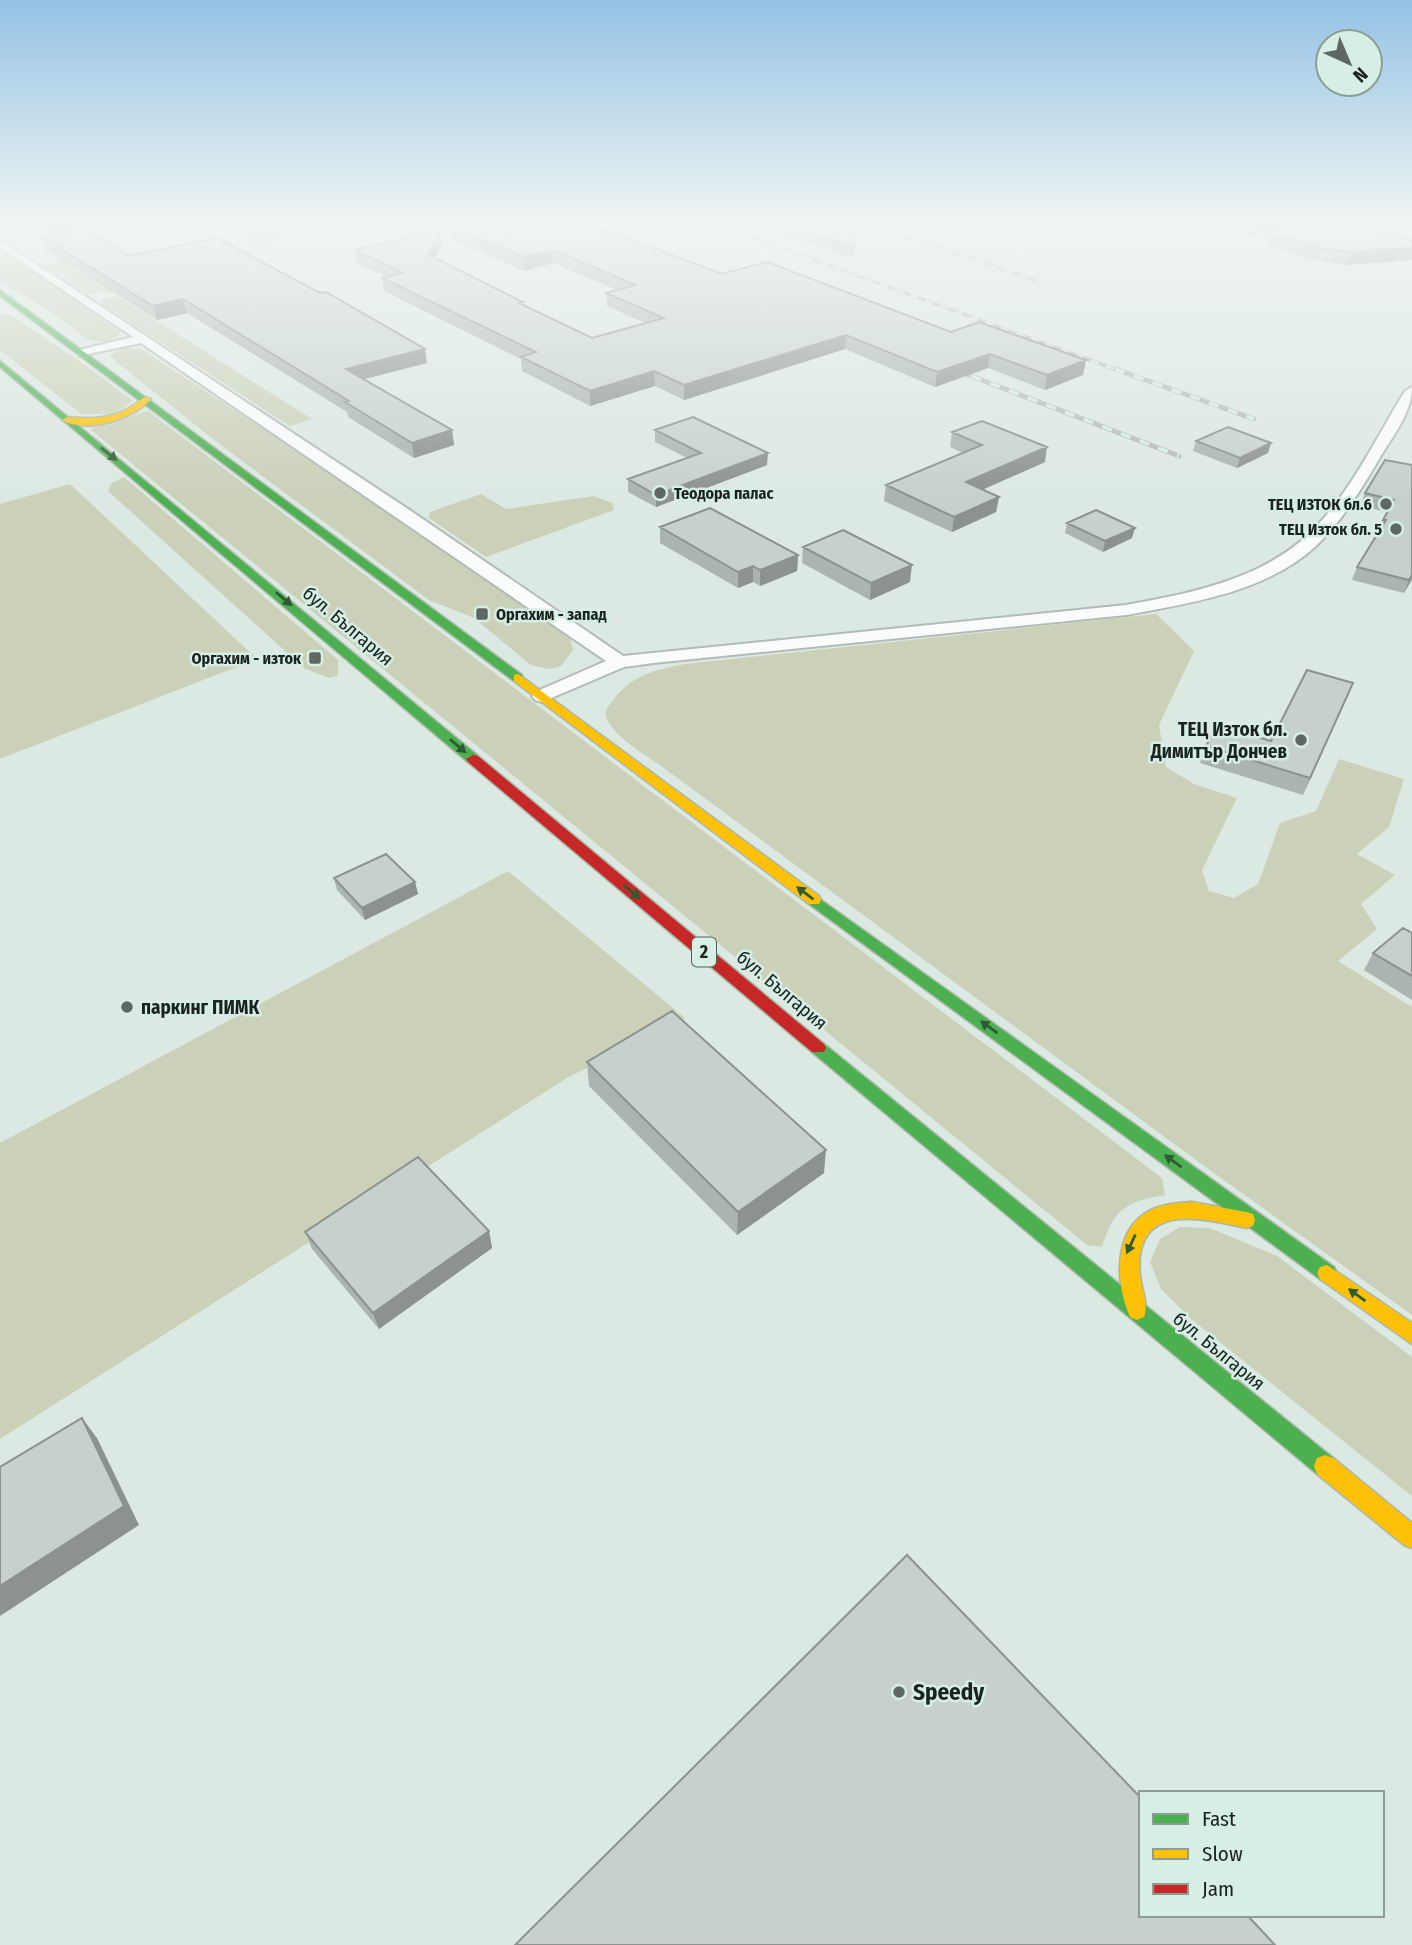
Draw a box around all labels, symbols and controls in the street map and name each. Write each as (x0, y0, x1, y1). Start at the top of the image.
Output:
north arrow (1314, 28, 1384, 98)
text: N (1348, 63, 1373, 87)
one-way arrow (100, 446, 118, 461)
place label: Теодора палас (674, 484, 773, 503)
marker: Теодора палас (652, 485, 668, 501)
place label: ТЕЦ ИЗТОК бл.6 (1268, 495, 1372, 514)
marker: ТЕЦ ИЗТОК бл.6 (1378, 496, 1394, 512)
place label: ТЕЦ Изток бл. 5 (1279, 520, 1382, 539)
marker: ТЕЦ Изток бл. 5 (1388, 521, 1404, 537)
street label: бул. България (298, 581, 398, 671)
one-way arrow (275, 592, 293, 607)
place label: Оргахим - запад (496, 605, 607, 624)
marker: Оргахим - запад (474, 606, 490, 622)
place label: Оргахим - изток (191, 649, 302, 668)
marker: Оргахим - изток (307, 650, 323, 666)
place label: ТЕЦ Изток бл. Димитър Дончев (1150, 718, 1287, 763)
marker: ТЕЦ Изток бл. Димитър Дончев (1293, 732, 1309, 748)
one-way arrow (450, 738, 467, 753)
one-way arrow (624, 884, 641, 899)
one-way arrow (796, 887, 814, 901)
road number: 2 (692, 937, 716, 967)
street label: бул. България (732, 945, 832, 1035)
place label: паркинг ПИМК (141, 996, 259, 1019)
marker: паркинг ПИМК (119, 999, 135, 1015)
one-way arrow (980, 1020, 998, 1034)
one-way arrow (1164, 1154, 1182, 1168)
one-way arrow (1125, 1234, 1137, 1254)
one-way arrow (1348, 1288, 1366, 1302)
street label: бул. България (1168, 1307, 1270, 1395)
place label: Speedy (913, 1678, 985, 1706)
marker: Speedy (891, 1684, 907, 1700)
legend (1139, 1791, 1384, 1917)
text: Fast (1202, 1806, 1236, 1832)
text: Slow (1202, 1841, 1243, 1867)
text: Jam (1202, 1876, 1234, 1902)

